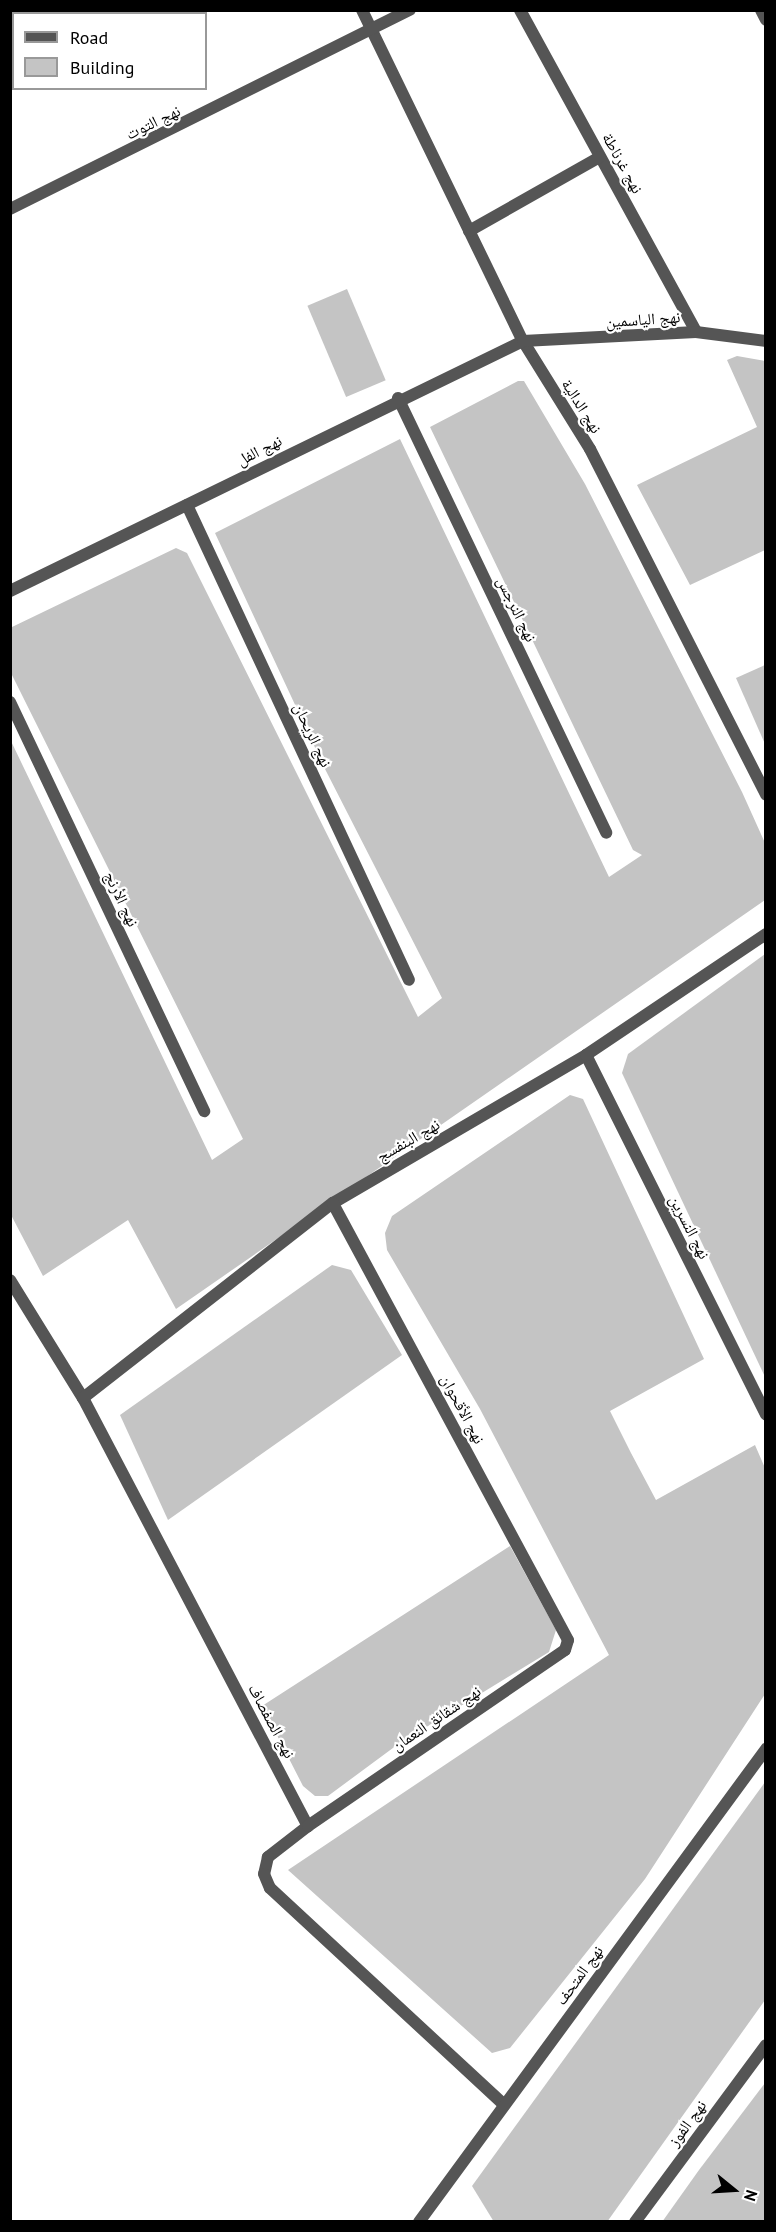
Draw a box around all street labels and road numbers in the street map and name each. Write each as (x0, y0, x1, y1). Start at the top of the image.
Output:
street label: نهج التوت (123, 101, 183, 143)
street label: نهج غرناطة (599, 129, 647, 197)
street label: نهج الياسمين (605, 307, 681, 331)
street label: نهج الدالية (558, 375, 606, 437)
street label: نهج الفل (233, 430, 285, 470)
street label: نهج النرجس (493, 573, 541, 645)
street label: نهج الريحان (290, 700, 336, 770)
street label: نهج الأرنج (101, 868, 143, 930)
street label: نهج البنفسج (373, 1114, 443, 1166)
street label: نهج النسرين (666, 1192, 714, 1262)
street label: نهج الأقحوان (437, 1371, 489, 1447)
street label: نهج الصفصاف (244, 1681, 300, 1761)
street label: نهج شقائق النعمان (388, 1681, 484, 1755)
street label: نهج المتحف (551, 1942, 607, 2008)
street label: نهج الفوز (664, 2096, 710, 2150)

